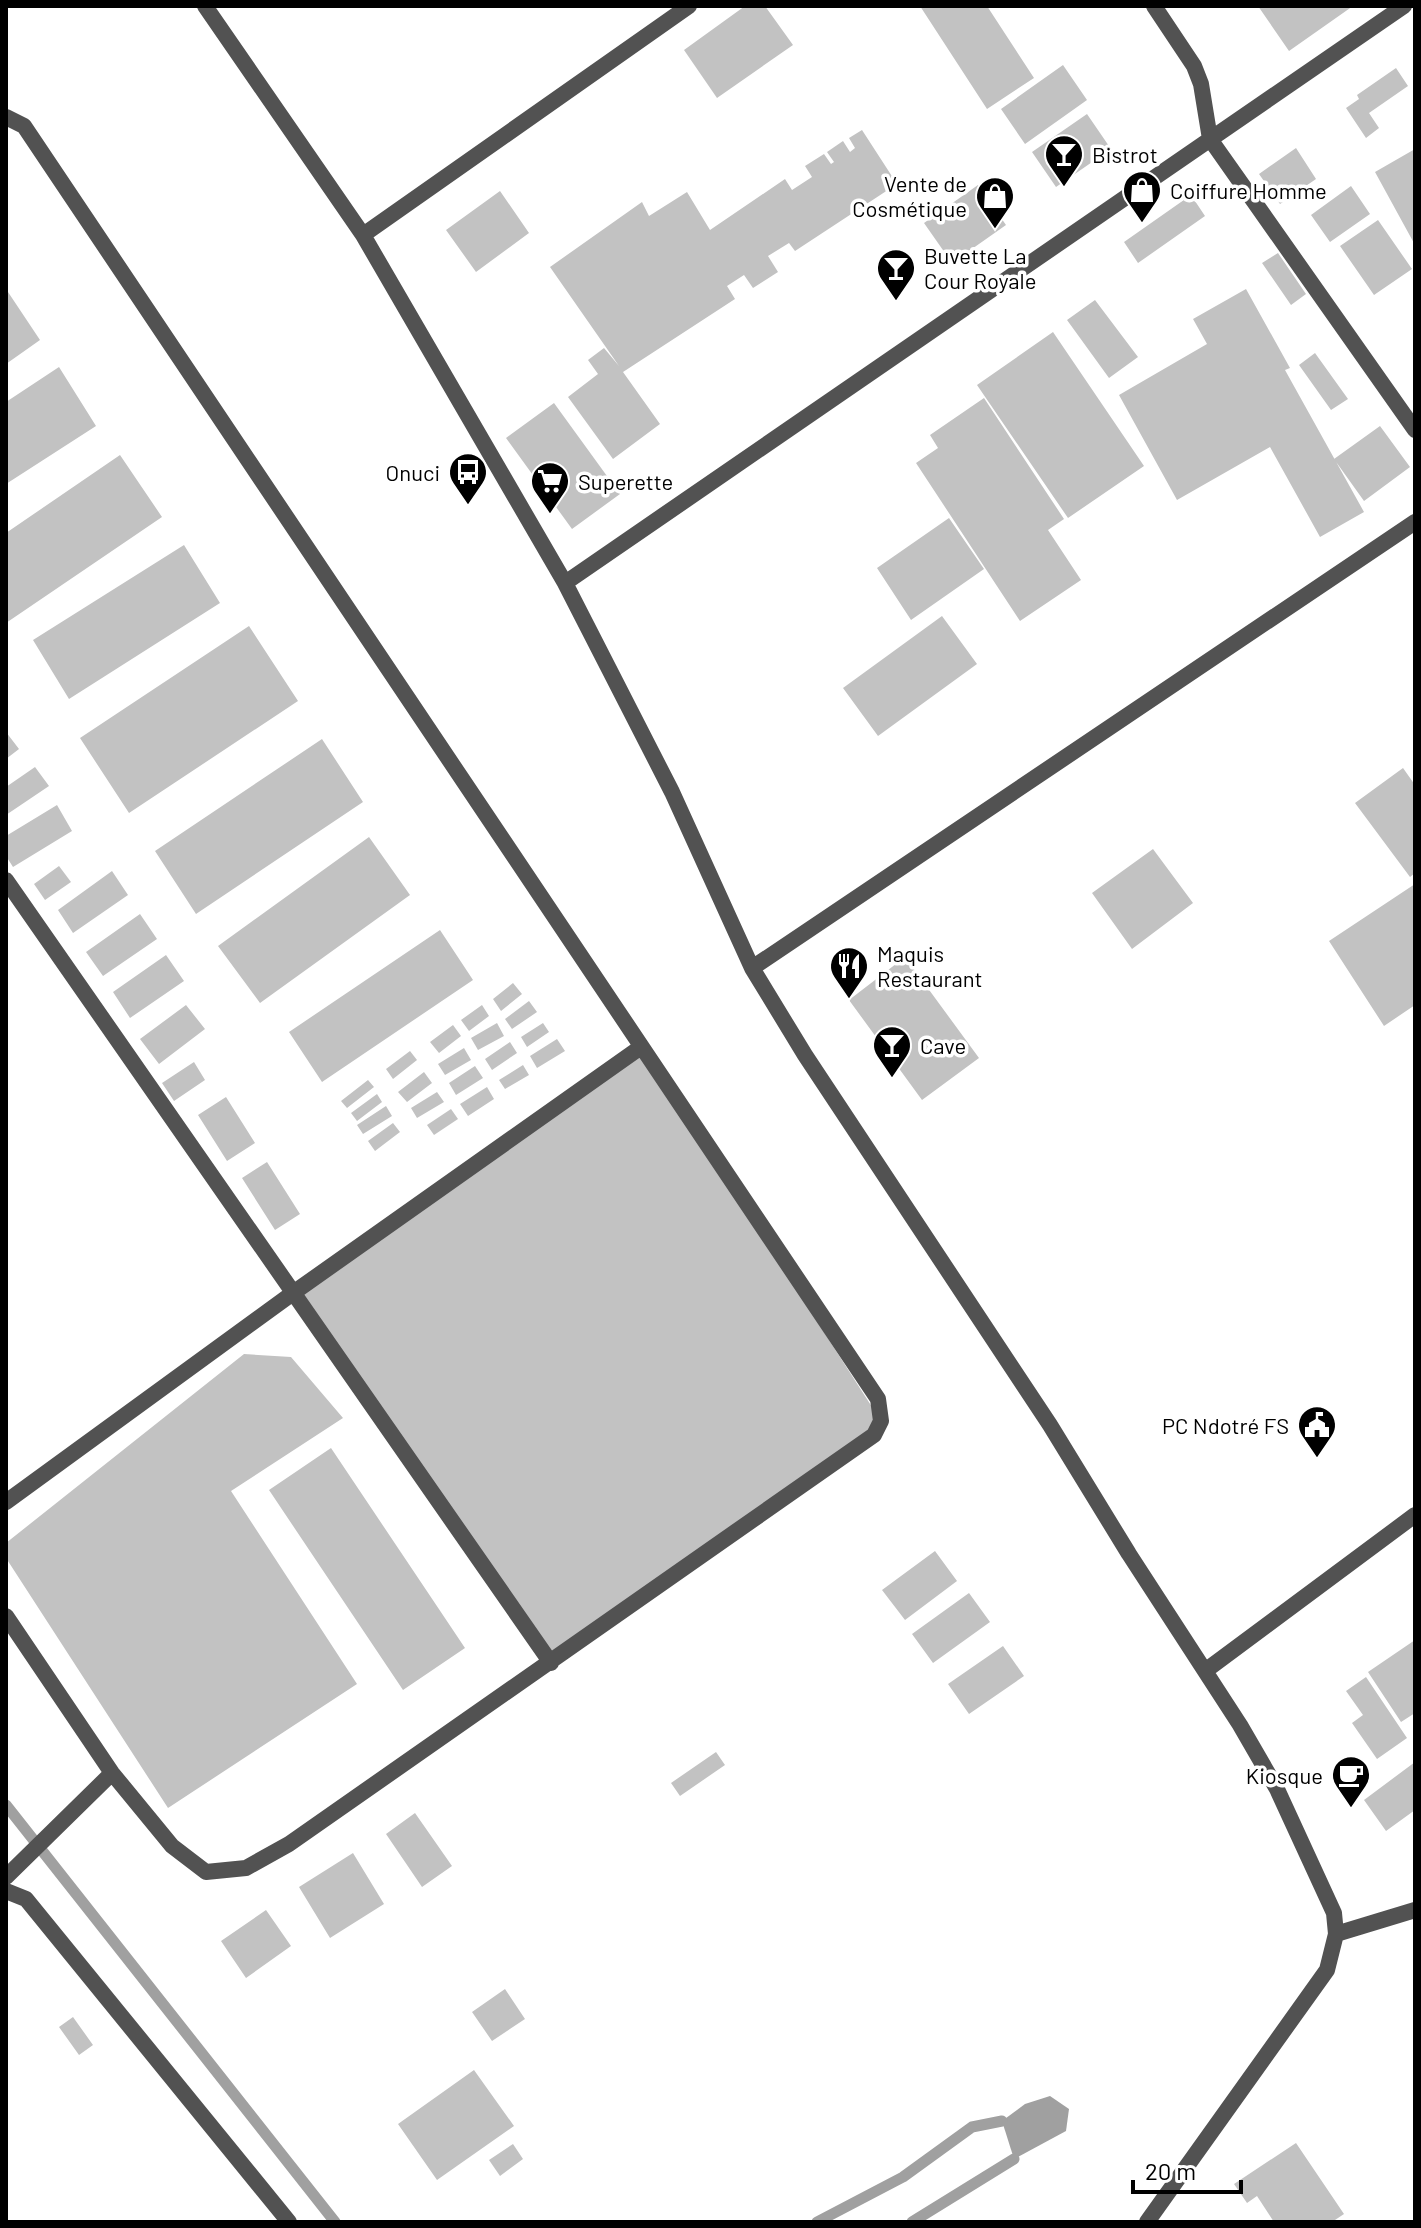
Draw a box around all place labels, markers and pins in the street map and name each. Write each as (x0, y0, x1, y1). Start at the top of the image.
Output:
bar icon: Bistrot (1043, 133, 1085, 188)
place label: Bistrot (1092, 141, 1158, 167)
shop icon: Coiffure Homme (1121, 169, 1163, 224)
place label: Vente de Cosmétique (852, 170, 967, 221)
shop icon: Vente de Cosmétique (974, 175, 1016, 230)
place label: Coiffure Homme (1170, 177, 1327, 203)
place label: Buvette La Cour Royale (924, 242, 1036, 293)
bar icon: Buvette La Cour Royale (875, 247, 917, 302)
bus stop icon: Onuci (447, 451, 489, 506)
place label: Onuci (386, 459, 440, 485)
supermarket icon: Superette (529, 460, 571, 515)
place label: Superette (578, 468, 673, 494)
place label: Maquis Restaurant (877, 940, 983, 991)
restaurant icon: Maquis Restaurant (828, 945, 870, 1000)
bar icon: Cave (871, 1024, 913, 1079)
place label: Cave (920, 1032, 966, 1058)
public building icon: PC Ndotré FS (1296, 1404, 1338, 1459)
place label: PC Ndotré FS (1162, 1412, 1289, 1438)
cafe icon: Kiosque (1330, 1754, 1372, 1809)
place label: Kiosque (1246, 1762, 1323, 1788)

